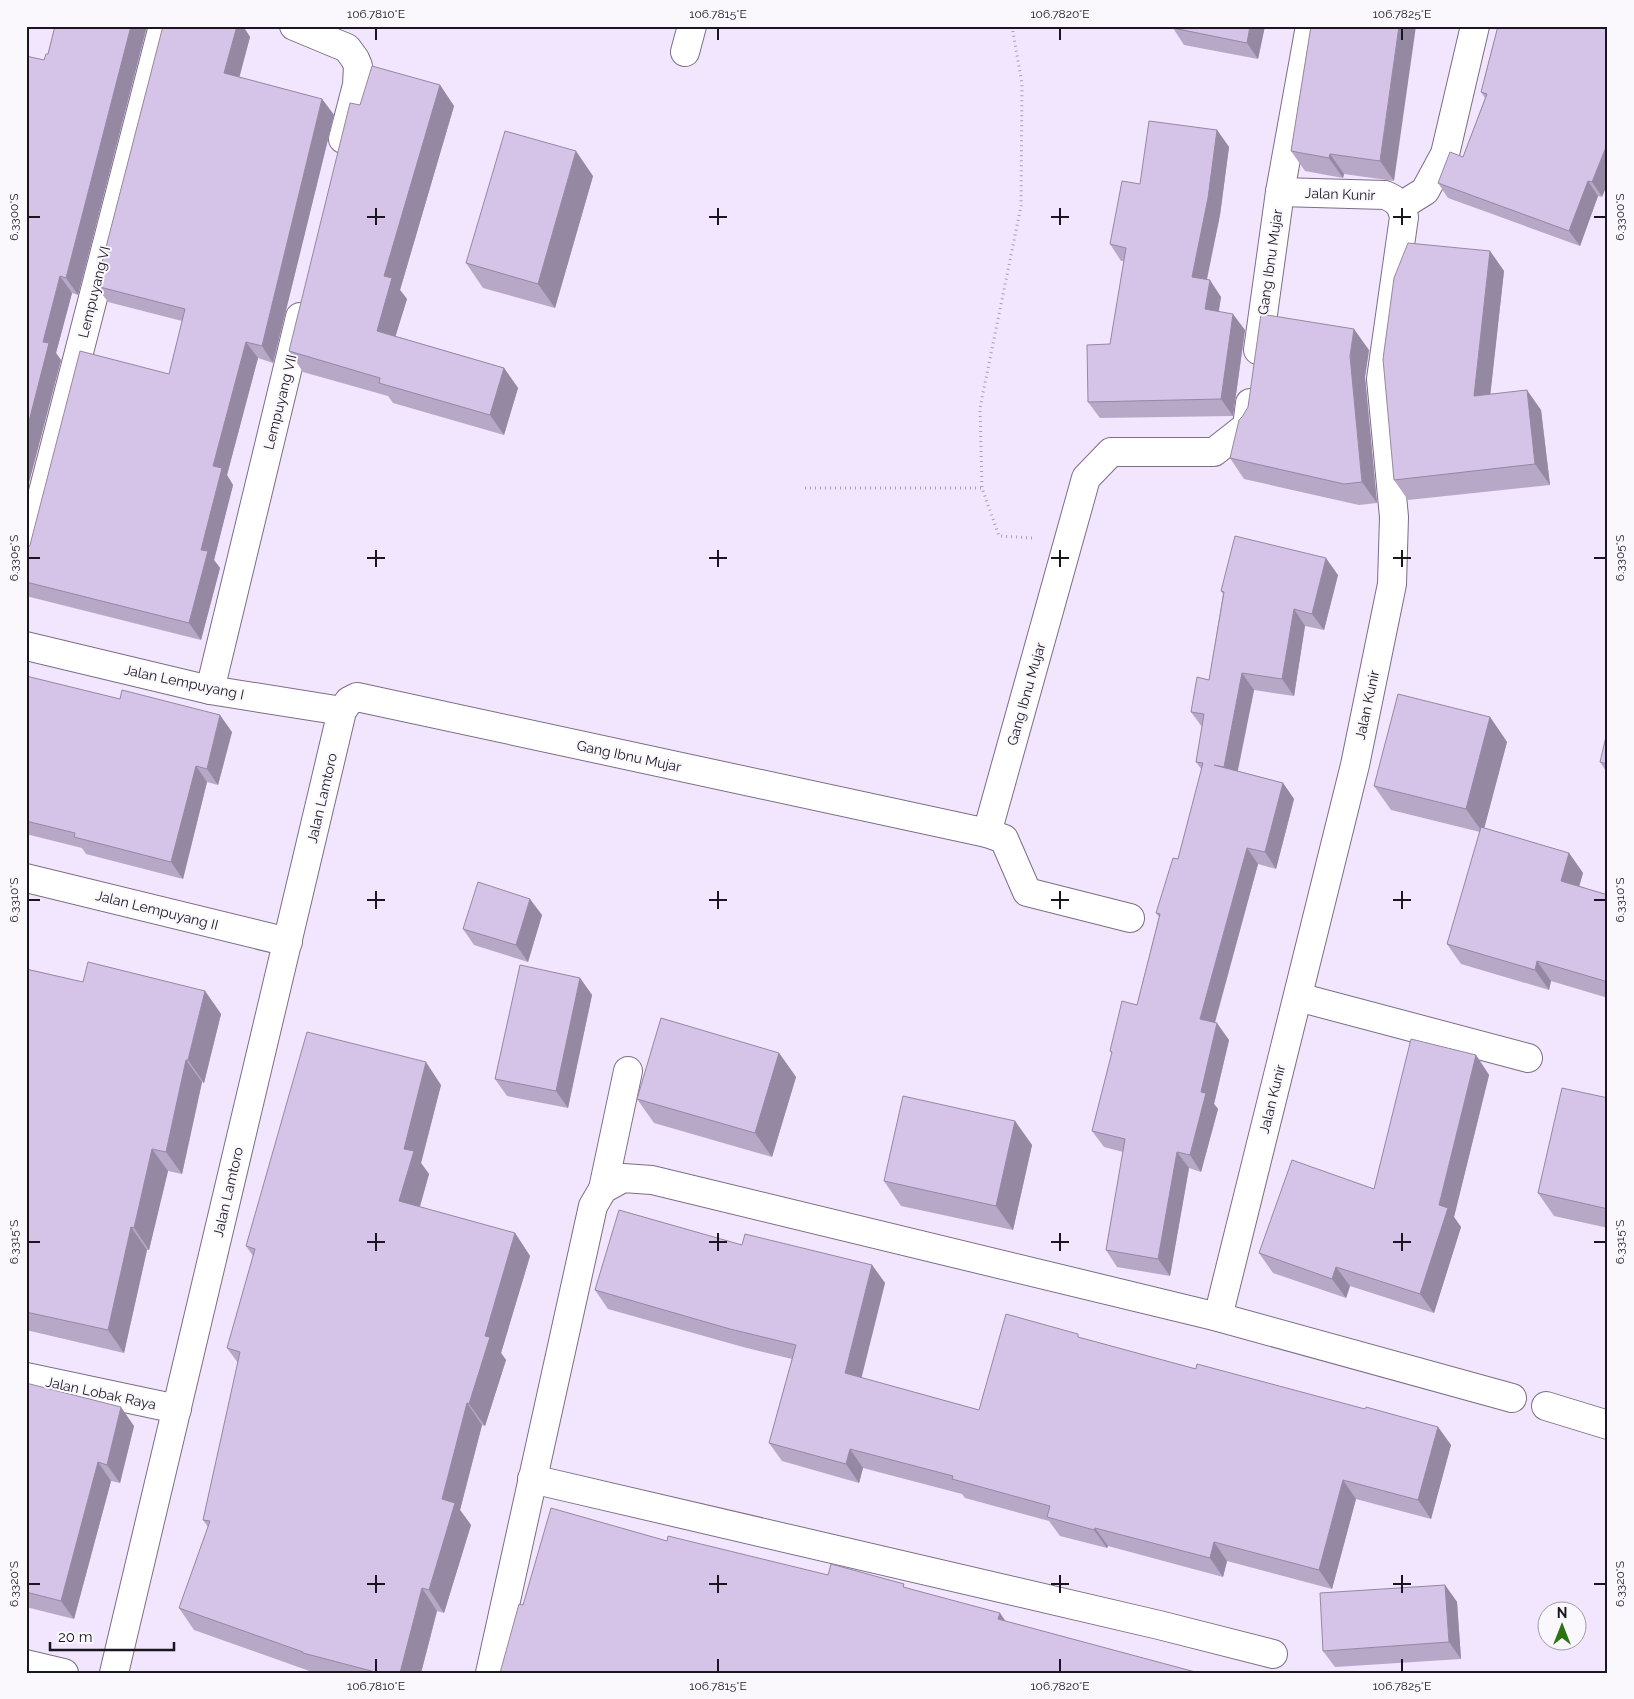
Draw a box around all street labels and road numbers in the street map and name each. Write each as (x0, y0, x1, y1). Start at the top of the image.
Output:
street label: Jalan Kunir (1304, 185, 1376, 203)
street label: Gang Ibnu Mujar (1255, 208, 1285, 316)
street label: Lempuyang VI (75, 244, 113, 340)
street label: Lempuyang VII (260, 353, 300, 451)
street label: Gang Ibnu Mujar (1004, 641, 1048, 747)
street label: Jalan Lempuyang I (123, 661, 245, 703)
street label: Jalan Kunir (1352, 669, 1382, 741)
street label: Gang Ibnu Mujar (575, 737, 683, 775)
street label: Jalan Lamtoro (304, 751, 340, 845)
street label: Jalan Lempuyang II (94, 887, 220, 933)
street label: Jalan Kunir (1256, 1063, 1288, 1135)
street label: Jalan Lamtoro (210, 1145, 246, 1239)
street label: Jalan Lobak Raya (44, 1373, 158, 1413)

